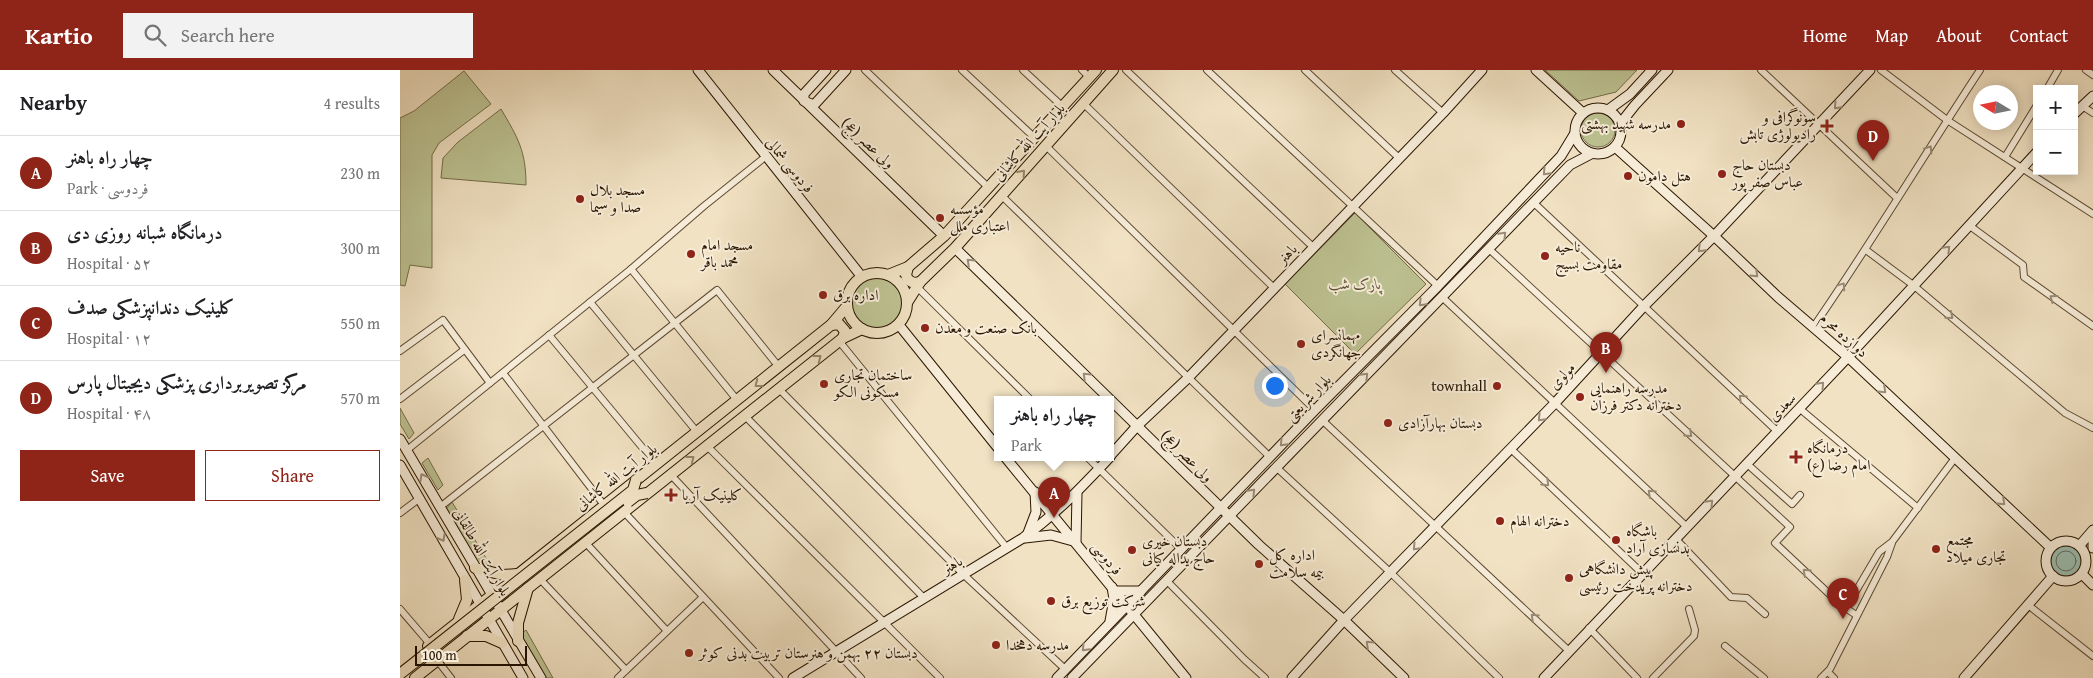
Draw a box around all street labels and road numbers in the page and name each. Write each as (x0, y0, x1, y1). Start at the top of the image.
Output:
street label: بلوار آیت الله کاشانی (987, 97, 1070, 185)
street label: ولی عصر (عج) (834, 112, 900, 176)
street label: فردوسی شمالی (761, 132, 819, 198)
street label: باهنر (1270, 239, 1302, 270)
street label: دوازده محرم (1814, 307, 1873, 364)
street label: مولوی (1544, 357, 1580, 394)
street label: بلوار شریعتی (1280, 369, 1336, 427)
street label: سعدی (1763, 388, 1800, 426)
street label: ولی عصر (عج) (1154, 425, 1218, 489)
street label: بلوار آیت الله کاشانی (570, 437, 661, 515)
street label: بلوار آیت الله طالقانی (449, 503, 517, 600)
street label: فردوسی (1086, 536, 1128, 580)
street label: باهنر (935, 550, 966, 580)

